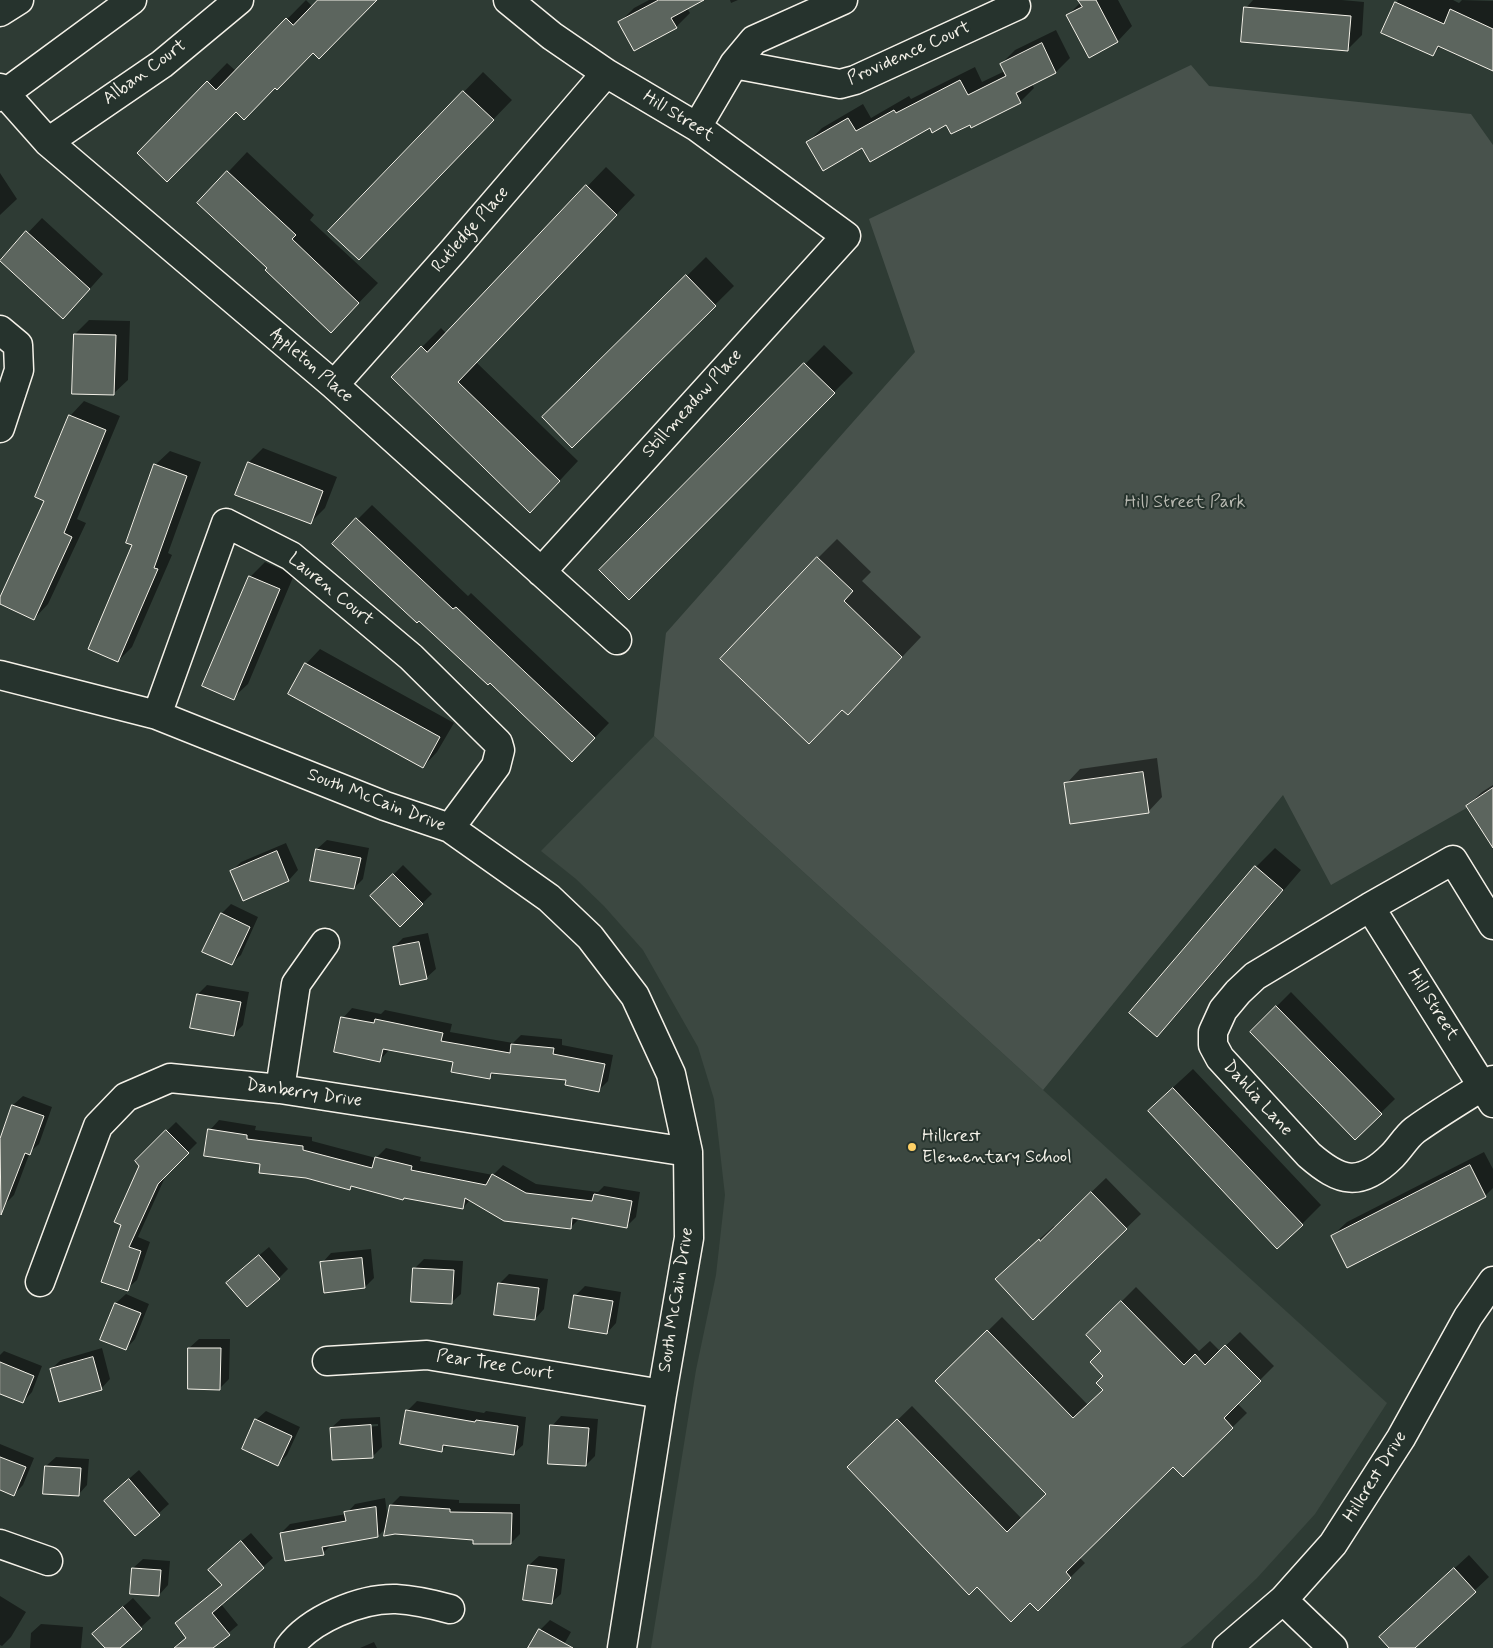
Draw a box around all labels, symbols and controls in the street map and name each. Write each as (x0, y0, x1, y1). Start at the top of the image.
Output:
street label: Providence Court (844, 17, 974, 91)
street label: Alban Court (99, 36, 191, 110)
street label: Hill Street (638, 87, 718, 147)
street label: Rutledge Place (428, 182, 514, 278)
street label: Appleton Place (265, 324, 357, 408)
street label: Stillmeadow Place (638, 345, 748, 463)
park label: Hill Street Park (1125, 492, 1245, 514)
street label: Lauren Court (283, 549, 377, 631)
street label: South McCain Drive (304, 765, 448, 837)
street label: Hill Street (1402, 965, 1462, 1045)
street label: Dahlia Lane (1217, 1057, 1297, 1141)
street label: Danberry Drive (245, 1075, 363, 1113)
place label: Hillcrest Elementary School (922, 1126, 1072, 1168)
marker: Hillcrest Elementary School (906, 1141, 918, 1153)
street label: South McCain Drive (655, 1226, 699, 1374)
street label: Pear Tree Court (435, 1346, 555, 1386)
street label: Hillcrest Drive (1339, 1428, 1413, 1526)

